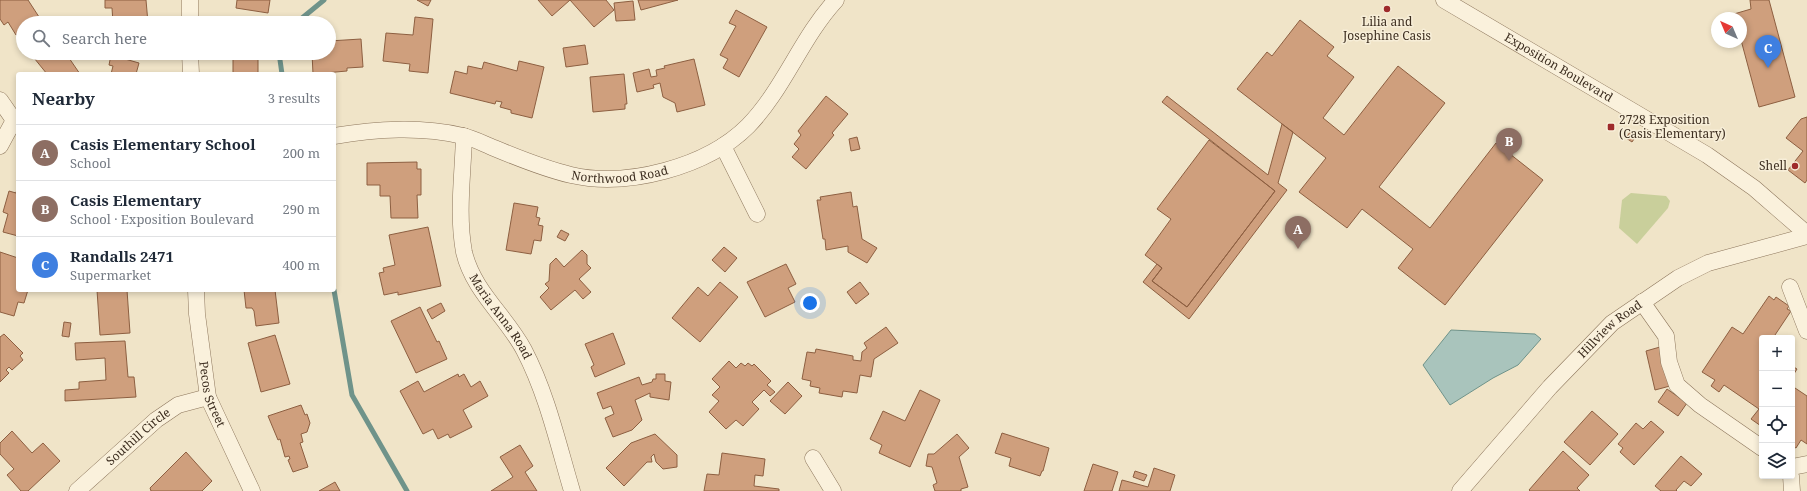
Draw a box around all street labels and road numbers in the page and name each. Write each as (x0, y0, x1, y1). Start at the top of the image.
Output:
street label: Exposition Boulevard (1501, 28, 1617, 106)
street label: Northwood Road (570, 161, 670, 187)
street label: Maria Anna Road (465, 271, 536, 362)
street label: Hillview Road (1574, 296, 1646, 362)
street label: Pecos Street (195, 360, 230, 430)
street label: Southill Circle (102, 404, 174, 469)

